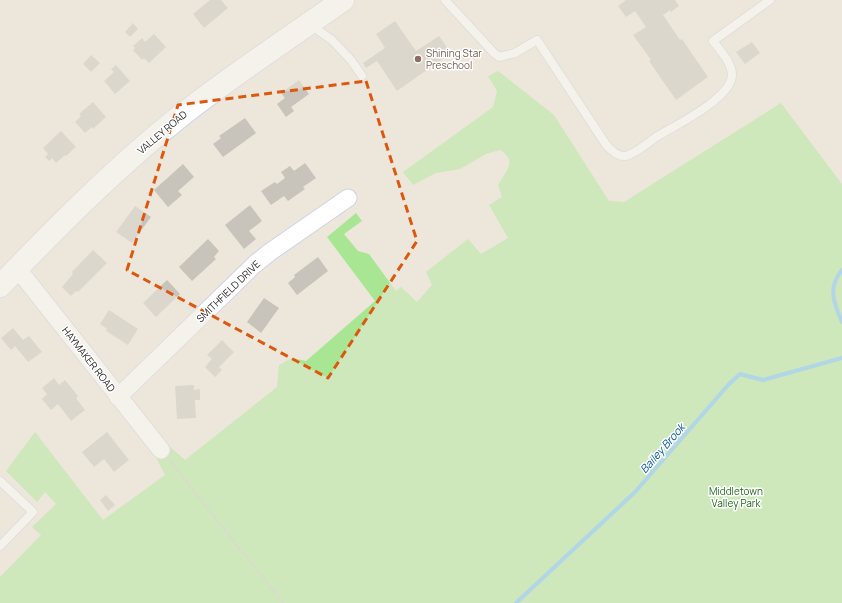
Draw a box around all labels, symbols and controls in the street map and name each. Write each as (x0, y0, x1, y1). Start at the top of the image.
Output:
place label: Shining Star Preschool (426, 46, 482, 72)
marker: Shining Star Preschool (413, 54, 423, 64)
street label: VALLEY ROAD (134, 107, 190, 157)
street label: SMITHFIELD DRIVE (193, 257, 263, 325)
street label: HAYMAKER ROAD (59, 323, 119, 395)
water label: Bailey Brook (636, 419, 689, 476)
park label: Middletown Valley Park (709, 484, 763, 510)

